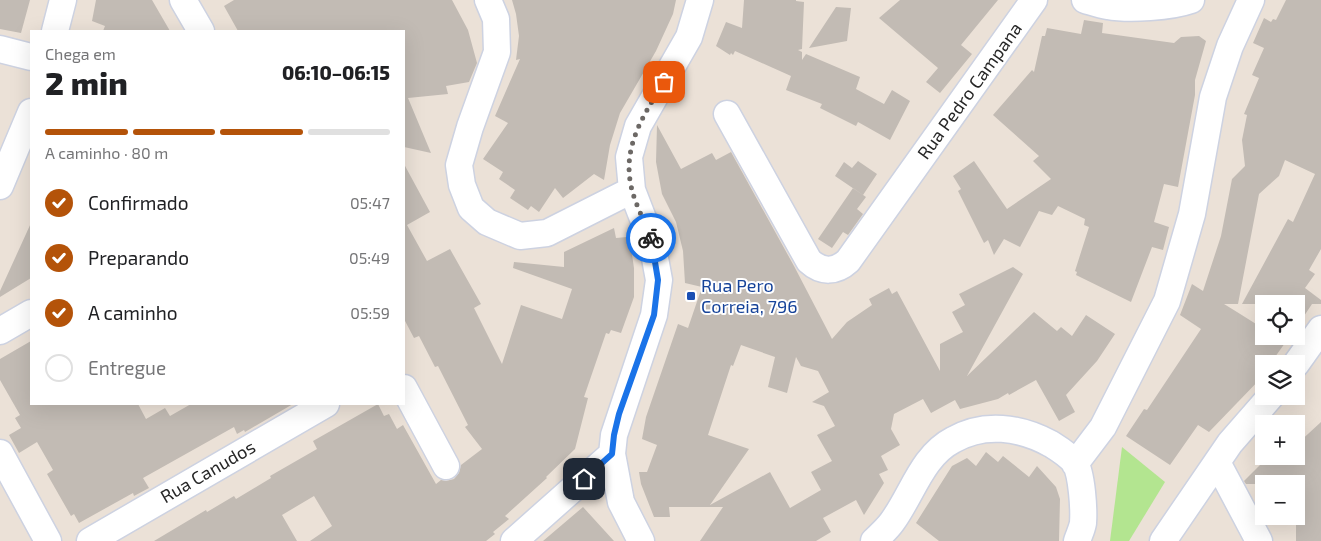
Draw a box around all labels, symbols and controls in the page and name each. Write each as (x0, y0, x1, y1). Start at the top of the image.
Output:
street label: Rua Pedro Campana (912, 18, 1026, 163)
text: Chega em (45, 44, 116, 63)
text: 06:10–06:15 (282, 61, 390, 84)
pin (643, 61, 685, 103)
text: 2 min (45, 63, 128, 101)
icon: bag (650, 68, 678, 96)
text: A caminho · 80 m (45, 143, 168, 162)
icon: check (45, 189, 73, 217)
text: Confirmado (88, 191, 189, 214)
text: 05:47 (350, 193, 390, 212)
courier (626, 213, 676, 263)
icon: bike (637, 224, 665, 252)
icon: check (45, 244, 73, 272)
text: Preparando (88, 246, 189, 269)
text: 05:49 (349, 248, 390, 267)
place label: Rua Pero Correia, 796 (701, 274, 798, 317)
marker: Rua Pero Correia, 796 (685, 290, 697, 302)
map controls (1255, 295, 1305, 525)
button: locate (1255, 295, 1305, 345)
icon: check (45, 299, 73, 327)
text: A caminho (88, 301, 178, 324)
text: 05:59 (350, 303, 390, 322)
button: layers (1255, 355, 1305, 405)
text: Entregue (88, 356, 166, 379)
button: + (1255, 415, 1305, 465)
street label: Rua Canudos (156, 435, 259, 507)
pin (563, 458, 605, 500)
icon: home (570, 465, 598, 493)
button: − (1255, 475, 1305, 525)

